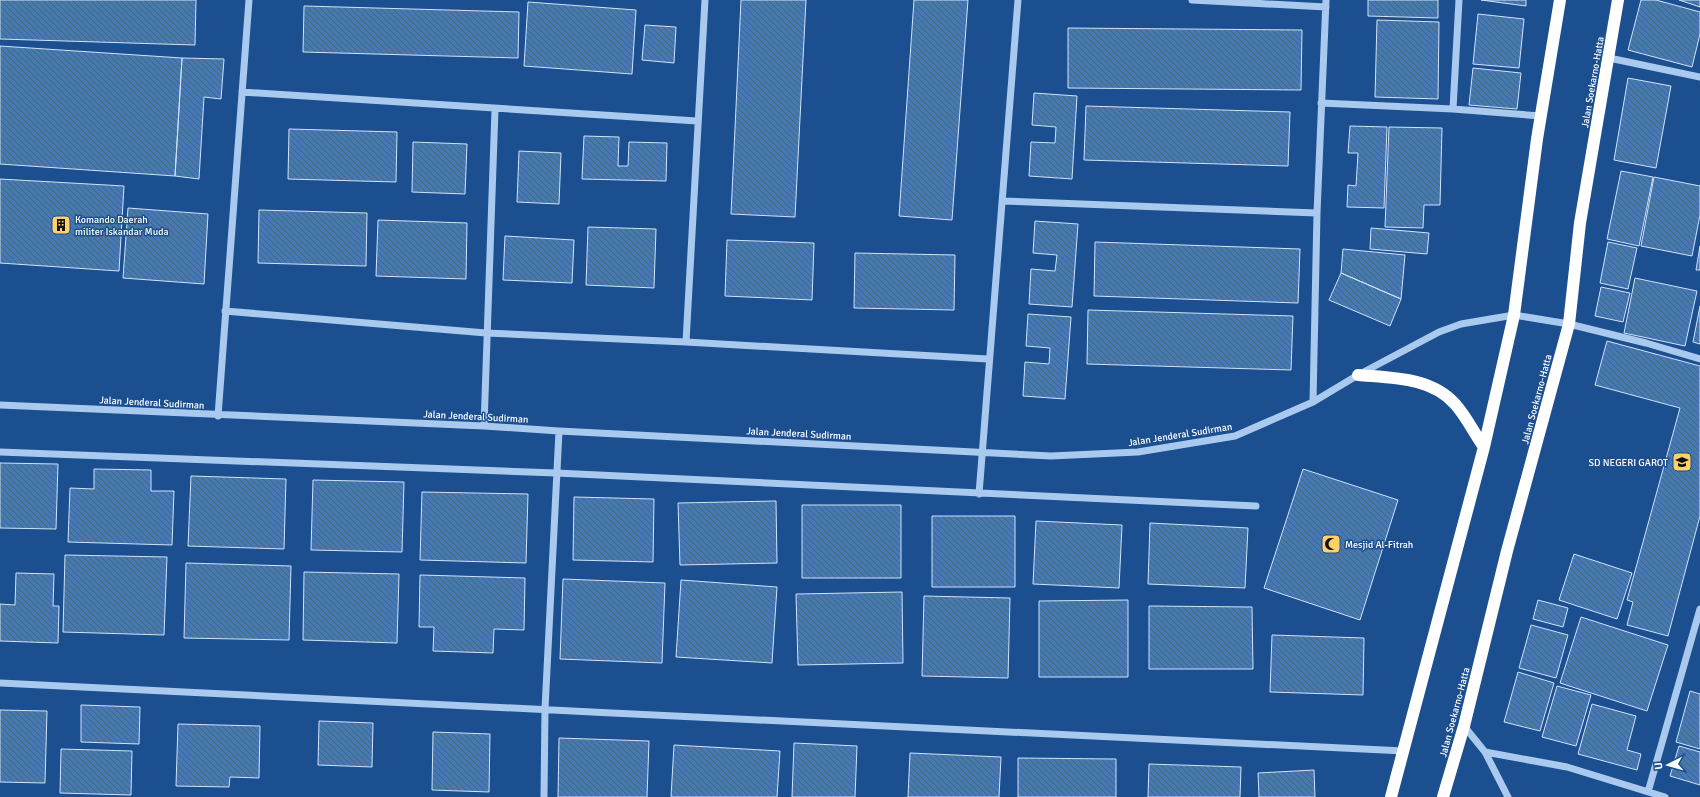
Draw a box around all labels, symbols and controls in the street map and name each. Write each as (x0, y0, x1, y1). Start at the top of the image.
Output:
street label: Jalan Soekarno-Hatta (1579, 36, 1607, 129)
building icon: Komando Daerah militer Iskandar Muda (50, 214, 72, 236)
place label: Komando Daerah militer Iskandar Muda (75, 214, 169, 238)
street label: Jalan Soekarno-Hatta (1519, 353, 1555, 445)
street label: Jalan Jenderal Sudirman (99, 394, 205, 412)
street label: Jalan Jenderal Sudirman (423, 408, 529, 426)
street label: Jalan Jenderal Sudirman (1127, 421, 1233, 449)
street label: Jalan Jenderal Sudirman (746, 425, 852, 443)
school or university icon: SD NEGERI GAROT (1671, 451, 1693, 473)
place label: SD NEGERI GAROT (1589, 457, 1668, 469)
mosque icon: Mesjid Al-Fitrah (1320, 533, 1342, 555)
place label: Mesjid Al-Fitrah (1345, 539, 1413, 551)
street label: Jalan Soekarno-Hatta (1437, 666, 1473, 758)
north arrow (1648, 745, 1688, 785)
text: U (1652, 762, 1665, 770)

